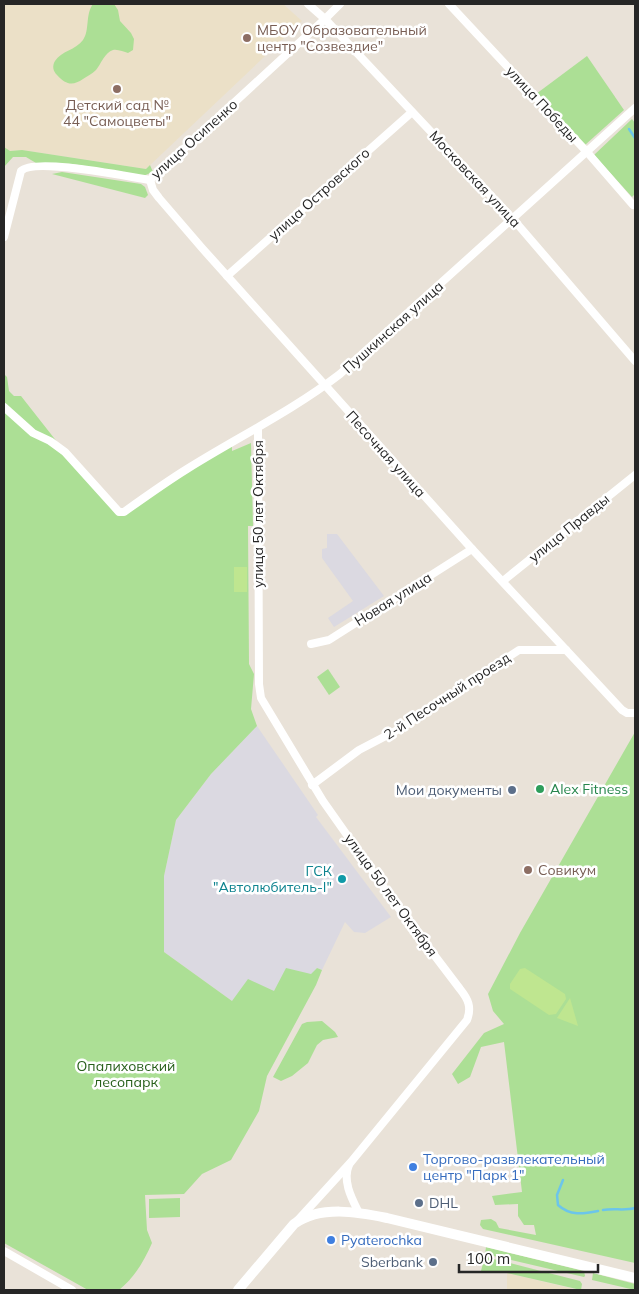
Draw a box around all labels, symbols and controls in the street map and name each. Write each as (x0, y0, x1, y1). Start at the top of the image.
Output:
place label: МБОУ Образовательный центр "Созвездие" (257, 21, 427, 55)
marker: МБОУ Образовательный центр "Созвездие" (241, 32, 253, 44)
street label: улица Победы (502, 62, 582, 146)
marker: Детский сад № 44 "Самоцветы" (111, 83, 123, 95)
street label: улица Осипенко (147, 95, 241, 183)
place label: Детский сад № 44 "Самоцветы" (63, 96, 171, 130)
street label: Московская улица (425, 127, 525, 231)
street label: улица Островского (265, 144, 373, 244)
street label: Пушкинская улица (339, 277, 447, 377)
street label: Песочная улица (342, 407, 430, 501)
street label: улица 50 лет Октября (249, 440, 267, 588)
street label: улица Правды (525, 490, 613, 566)
street label: Новая улица (351, 568, 435, 630)
street label: 2-й Песочный проезд (380, 648, 514, 744)
place label: Alex Fitness (550, 780, 628, 798)
place label: Мои документы (396, 781, 502, 799)
marker: Alex Fitness (534, 783, 546, 795)
marker: Мои документы (506, 784, 518, 796)
street label: улица 50 лет Октября (340, 830, 442, 960)
place label: Совикум (538, 861, 596, 879)
place label: ГСК "Автолюбитель-I" (213, 862, 333, 896)
marker: Совикум (522, 864, 534, 876)
marker: ГСК "Автолюбитель-I" (336, 873, 348, 885)
park label: Опалиховский лесопарк (77, 1057, 175, 1091)
place label: Торгово-развлекательный центр "Парк 1" (423, 1150, 605, 1184)
marker: Торгово-развлекательный центр "Парк 1" (407, 1161, 419, 1173)
place label: DHL (429, 1194, 458, 1212)
marker: DHL (413, 1197, 425, 1209)
place label: Pyaterochka (341, 1231, 422, 1249)
marker: Pyaterochka (325, 1234, 337, 1246)
scale bar (459, 1242, 598, 1274)
text: 100 m (466, 1249, 510, 1268)
place label: Sberbank (361, 1253, 424, 1271)
marker: Sberbank (427, 1256, 439, 1268)

